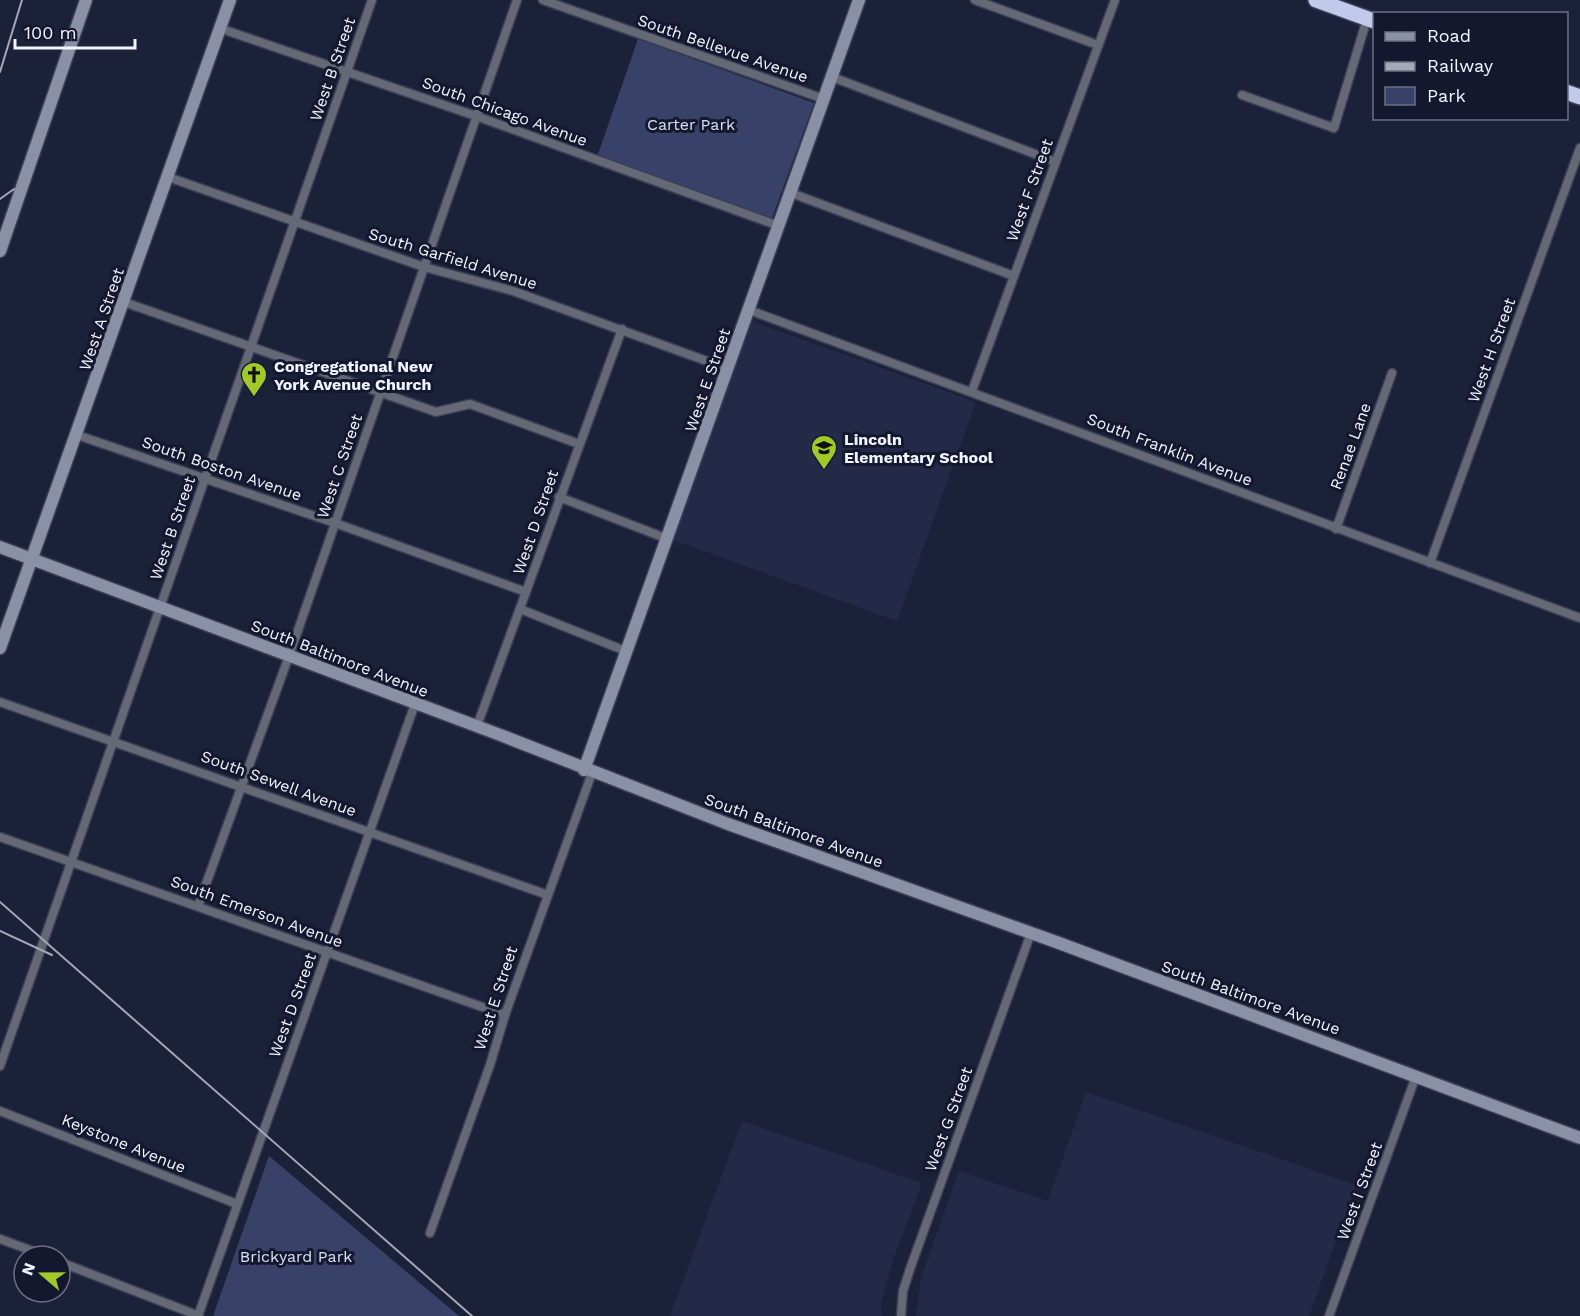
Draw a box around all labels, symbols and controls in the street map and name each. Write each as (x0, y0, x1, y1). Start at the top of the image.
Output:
street label: South Bellevue Avenue (635, 10, 811, 87)
scale bar (15, 12, 135, 50)
legend (1373, 12, 1568, 120)
street label: West B Street (306, 14, 359, 124)
text: 100 m (24, 22, 77, 43)
text: Road (1427, 25, 1471, 46)
text: Railway (1427, 55, 1494, 76)
street label: South Chicago Avenue (420, 73, 590, 150)
text: Park (1427, 85, 1466, 106)
park label: Carter Park (647, 115, 735, 134)
street label: West F Street (1002, 136, 1057, 244)
street label: South Garfield Avenue (366, 224, 539, 293)
street label: West A Street (75, 265, 128, 373)
street label: West H Street (1464, 295, 1519, 405)
street label: West E Street (681, 326, 734, 435)
place label: Congregational New York Avenue Church (274, 357, 433, 394)
church icon: Congregational New York Avenue Church (239, 360, 269, 398)
street label: Renae Lane (1326, 400, 1375, 492)
street label: South Franklin Avenue (1084, 409, 1255, 490)
street label: West C Street (313, 411, 366, 521)
place label: Lincoln Elementary School (844, 430, 994, 467)
street label: South Boston Avenue (139, 432, 304, 505)
school or university icon: Lincoln Elementary School (809, 433, 839, 471)
street label: West D Street (509, 467, 562, 577)
street label: West B Street (146, 473, 199, 583)
street label: South Baltimore Avenue (248, 616, 431, 701)
street label: South Sewell Avenue (198, 746, 359, 820)
street label: South Baltimore Avenue (702, 789, 886, 872)
street label: South Emerson Avenue (168, 871, 346, 952)
street label: West E Street (470, 943, 521, 1053)
street label: West D Street (265, 950, 320, 1060)
street label: South Baltimore Avenue (1159, 956, 1343, 1039)
street label: West G Street (921, 1064, 976, 1174)
street label: Keystone Avenue (59, 1110, 189, 1177)
street label: West I Street (1333, 1139, 1386, 1243)
north arrow (12, 1244, 72, 1304)
park label: Brickyard Park (240, 1247, 352, 1266)
text: N (17, 1260, 39, 1278)

